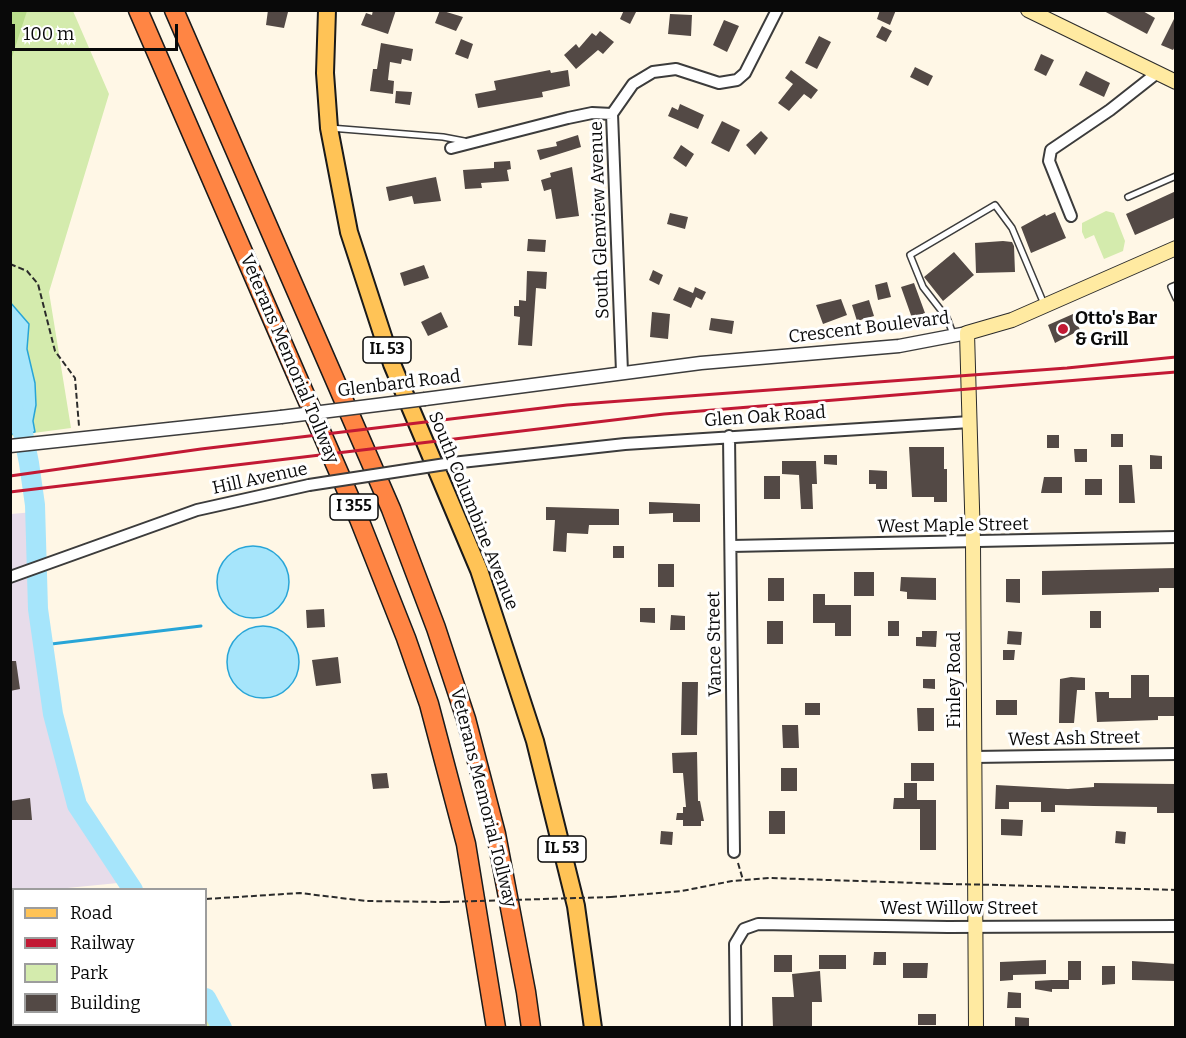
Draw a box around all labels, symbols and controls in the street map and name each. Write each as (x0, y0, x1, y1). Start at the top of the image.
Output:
scale bar (15, 12, 182, 50)
text: 100 m (23, 23, 74, 45)
street label: South Glenview Avenue (586, 121, 614, 319)
street label: Veterans Memorial Tollway (235, 251, 343, 467)
street label: Crescent Boulevard (787, 307, 951, 349)
place label: Otto's Bar & Grill (1075, 308, 1157, 350)
marker: Otto's Bar & Grill (1056, 322, 1070, 336)
road number: IL 53 (363, 337, 411, 363)
street label: Glenbard Road (336, 366, 462, 402)
street label: Glen Oak Road (703, 402, 827, 432)
street label: South Columbine Avenue (423, 409, 523, 613)
street label: Hill Avenue (210, 458, 310, 500)
road number: I 355 (330, 494, 378, 520)
street label: West Maple Street (877, 514, 1029, 538)
street label: Vance Street (703, 591, 727, 697)
street label: Finley Road (944, 632, 966, 728)
street label: Veterans Memorial Tollway (445, 686, 521, 910)
street label: West Ash Street (1008, 727, 1140, 751)
road number: IL 53 (538, 836, 586, 862)
legend (12, 888, 207, 1026)
street label: West Willow Street (880, 898, 1038, 920)
text: Road (70, 902, 112, 924)
text: Railway (70, 932, 134, 954)
text: Park (70, 962, 108, 984)
text: Building (70, 992, 141, 1014)

